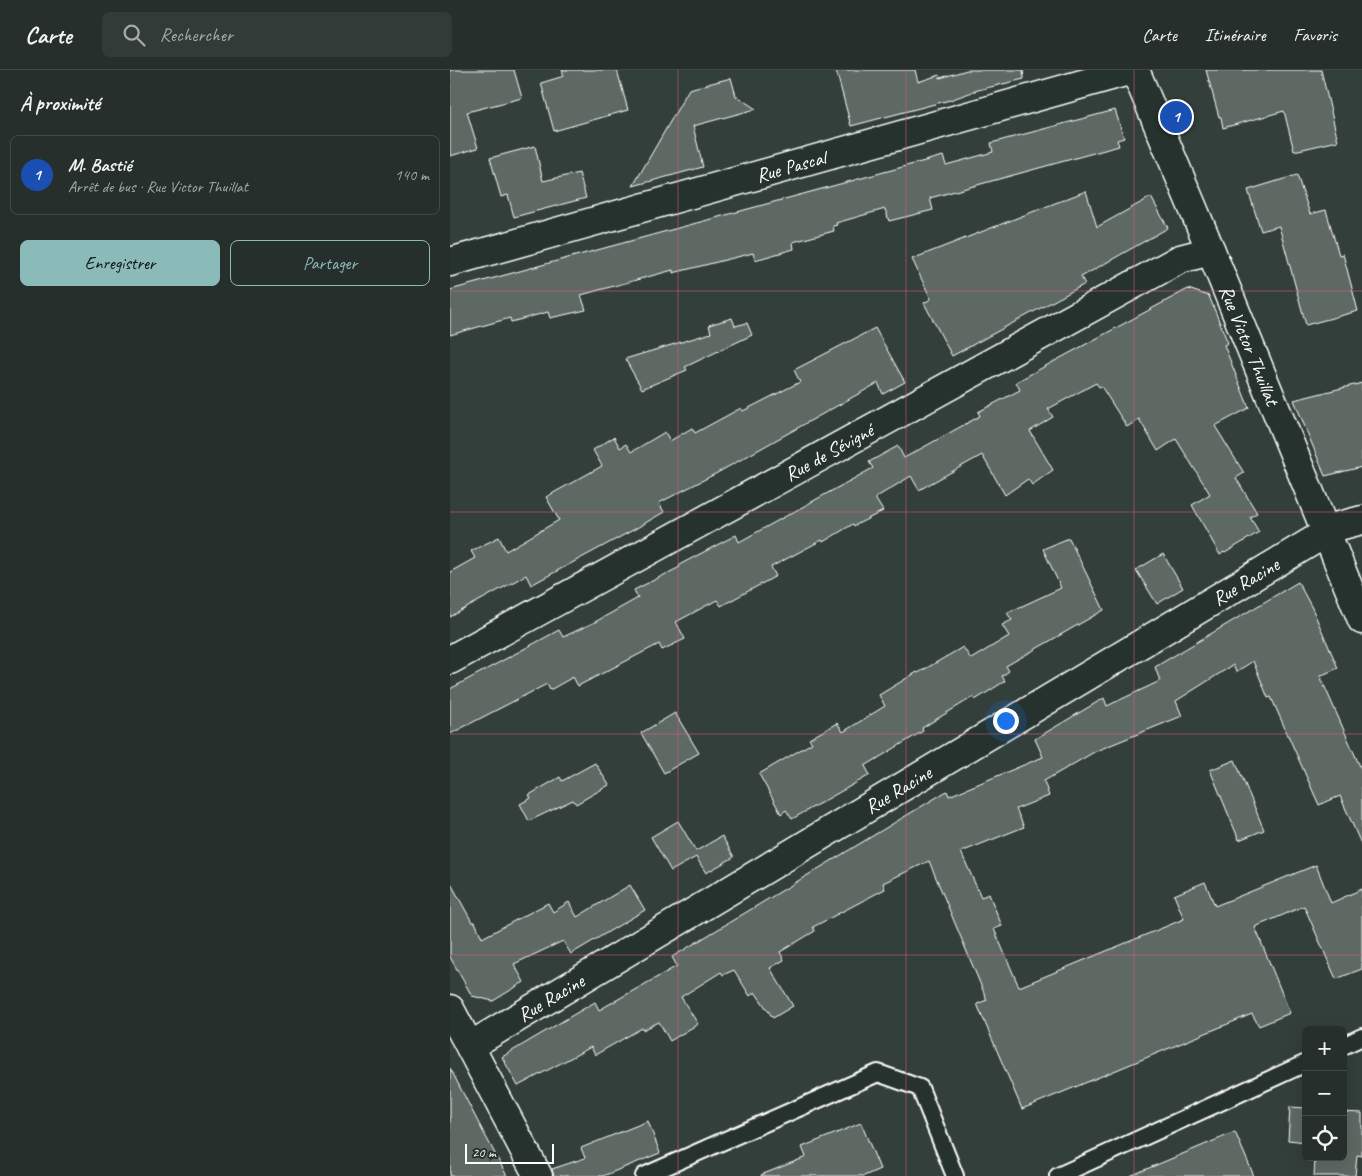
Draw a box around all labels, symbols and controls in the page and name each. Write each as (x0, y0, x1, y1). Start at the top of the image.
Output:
search box (102, 12, 452, 57)
text: Carte (25, 20, 72, 50)
icon: search (120, 21, 148, 49)
text: Rechercher (160, 23, 233, 47)
text: Carte (1142, 24, 1177, 46)
text: Itinéraire (1205, 24, 1266, 46)
text: Favoris (1294, 24, 1337, 46)
text: À proximité (20, 90, 100, 116)
pin: 1 (1160, 98, 1192, 136)
street label: Rue Pascal (753, 143, 832, 188)
text: M. Bastié (68, 153, 131, 177)
text: 1 (33, 165, 41, 185)
text: 140 m (395, 165, 429, 185)
text: Arrêt de bus · Rue Victor Thuillat (68, 177, 248, 197)
button: Enregistrer (20, 240, 220, 286)
button: Partager (230, 240, 430, 286)
street label: Rue Victor Thuillat (1214, 281, 1286, 411)
street label: Rue de Sévigné (780, 416, 880, 486)
street label: Rue Racine (1207, 551, 1285, 611)
your location (993, 708, 1019, 734)
street label: Rue Racine (860, 759, 937, 819)
street label: Rue Racine (513, 967, 590, 1027)
map controls (1302, 1026, 1347, 1161)
button: + (1302, 1026, 1347, 1071)
button: − (1302, 1071, 1347, 1116)
button: locate (1302, 1116, 1347, 1161)
scale bar (465, 1141, 554, 1164)
text: 20 m (472, 1144, 496, 1161)

